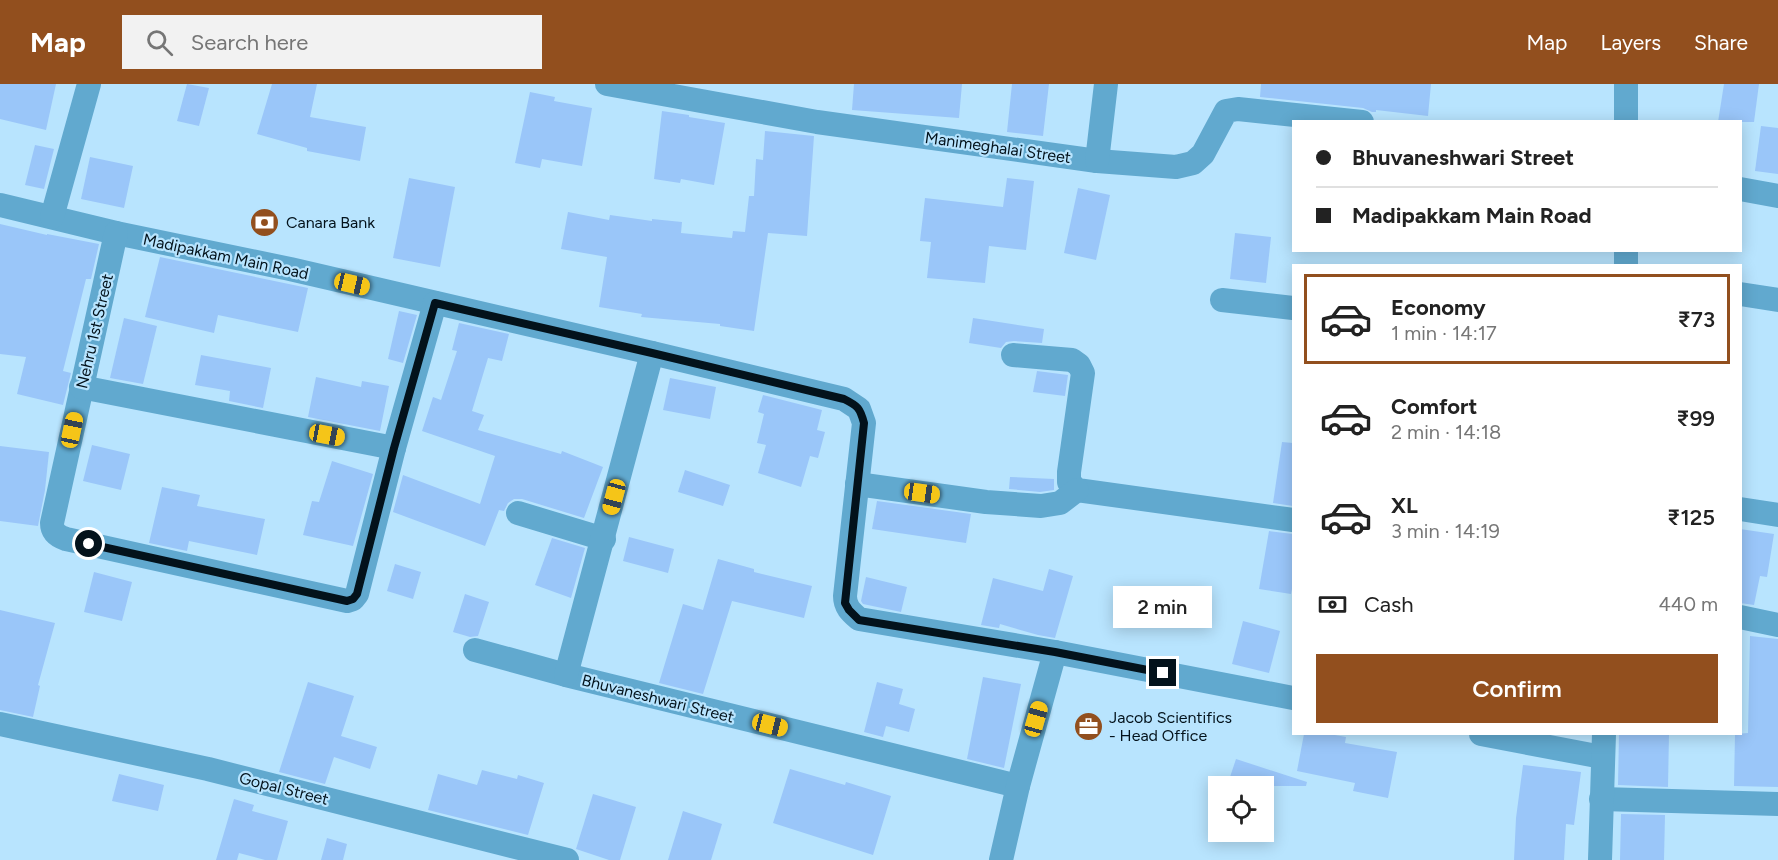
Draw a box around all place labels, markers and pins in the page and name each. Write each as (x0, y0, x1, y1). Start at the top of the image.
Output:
bank icon: Canara Bank (249, 206, 281, 238)
place label: Canara Bank (286, 213, 375, 232)
place label: Jacob Scientifics - Head Office (1109, 708, 1232, 745)
office icon: Jacob Scientifics - Head Office (1072, 710, 1104, 742)

